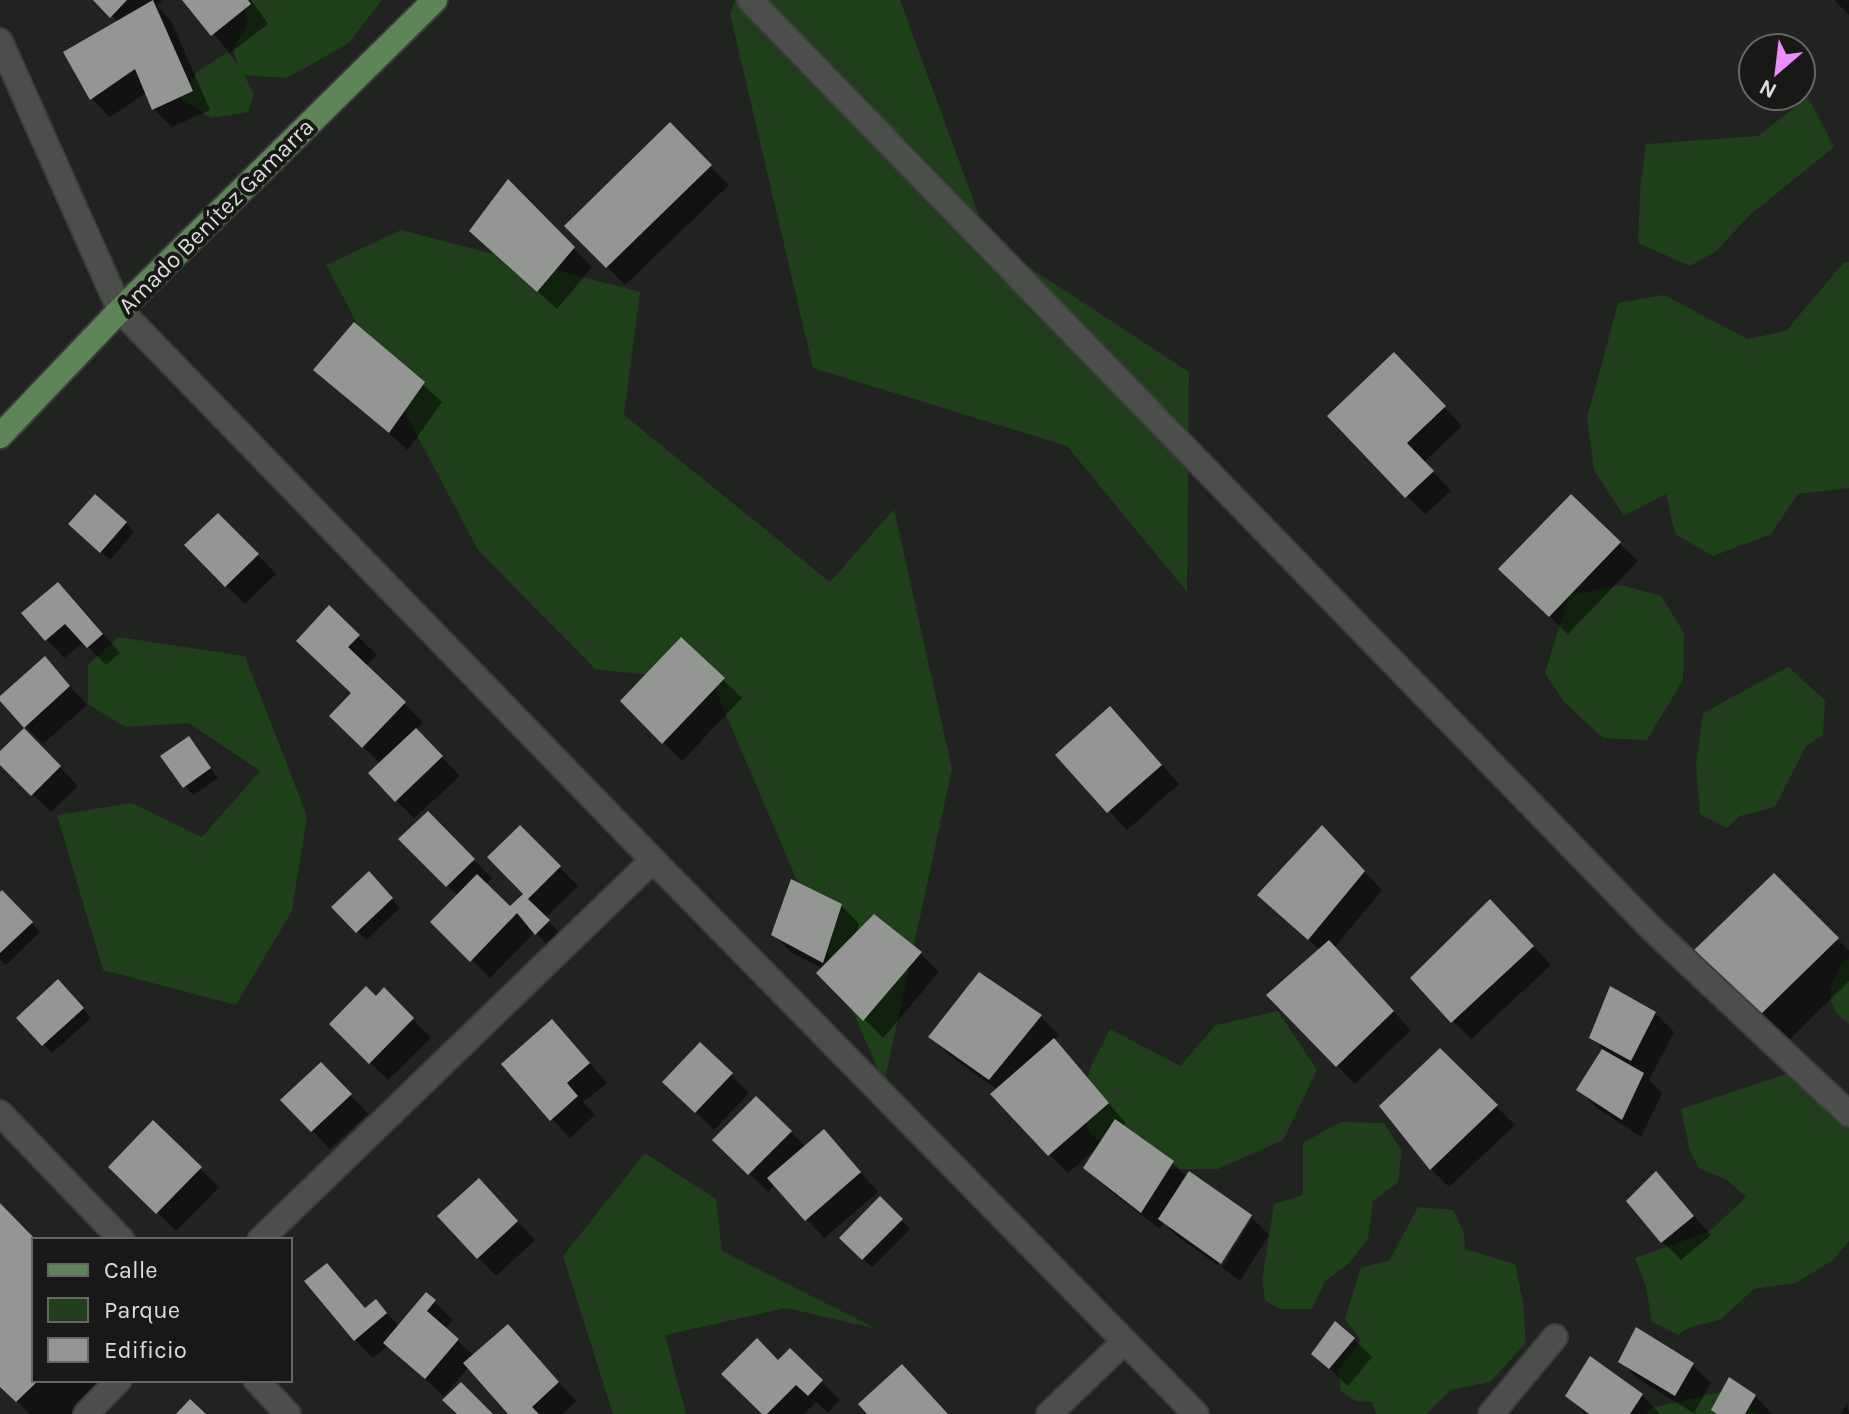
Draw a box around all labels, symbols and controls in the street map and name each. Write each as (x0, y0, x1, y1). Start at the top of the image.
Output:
north arrow (1737, 32, 1817, 112)
text: N (1755, 74, 1781, 104)
street label: Amado Benítez Gamarra (113, 113, 319, 319)
legend (32, 1238, 292, 1382)
text: Calle (104, 1256, 158, 1284)
text: Parque (104, 1296, 180, 1324)
text: Edificio (104, 1336, 187, 1364)

